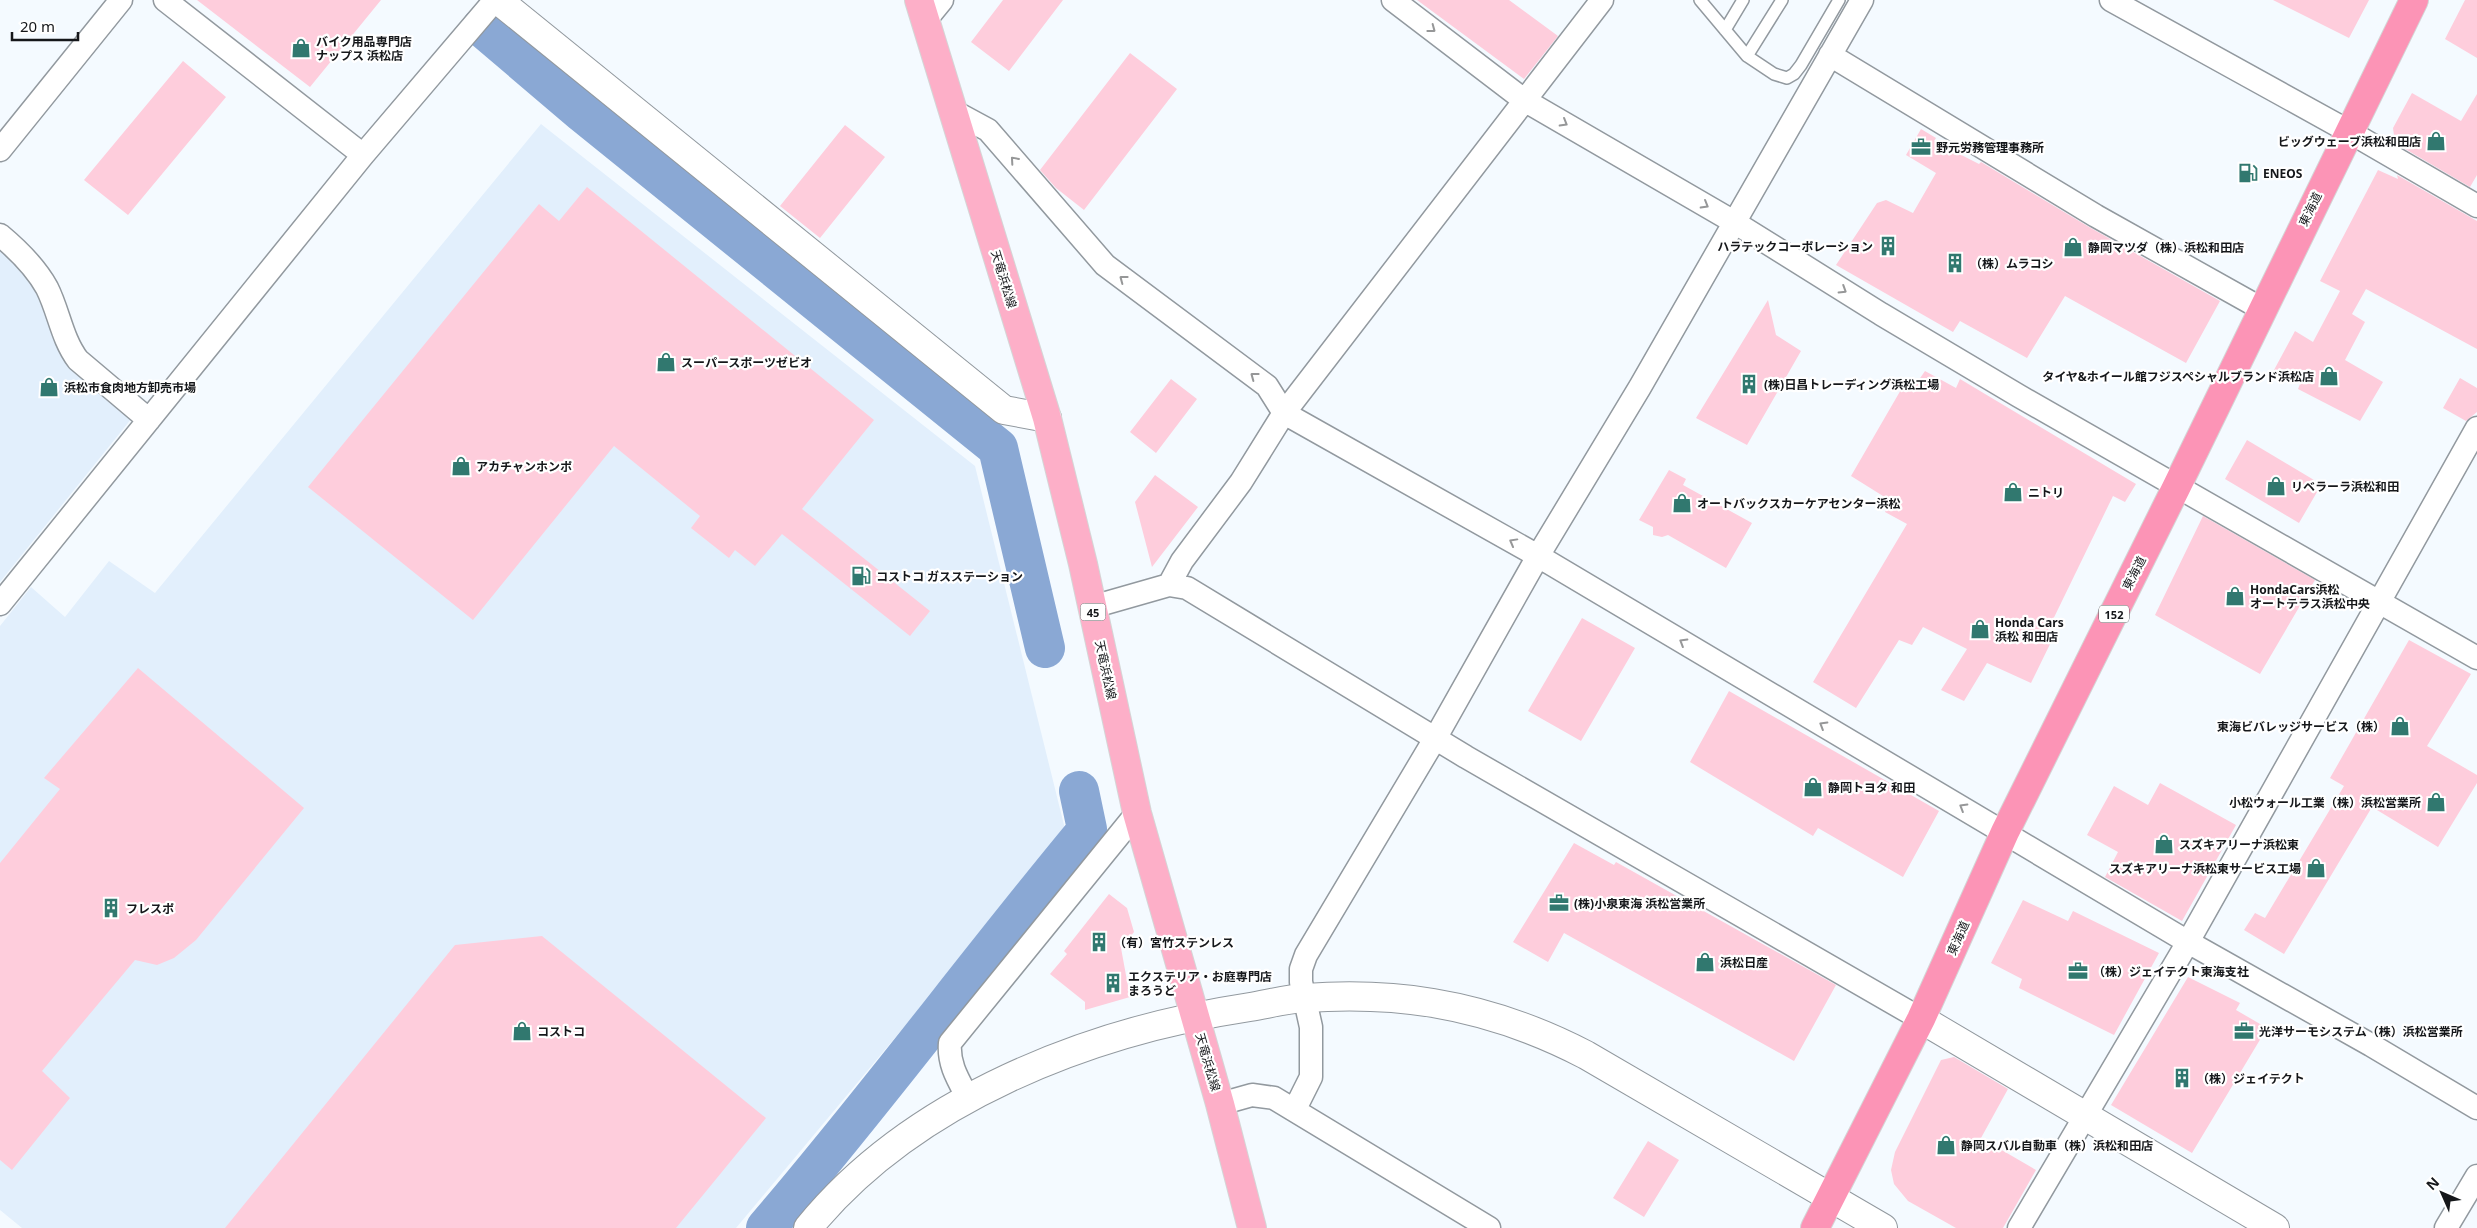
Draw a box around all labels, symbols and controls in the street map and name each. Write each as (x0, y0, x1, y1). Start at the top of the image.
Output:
scale bar (12, 10, 79, 42)
text: 20 m (20, 16, 55, 36)
one-way arrow (1426, 24, 1435, 32)
place label: バイク用品専門店 ナップス 浜松店 (316, 33, 412, 64)
shop icon: バイク用品専門店 ナップス 浜松店 (290, 37, 312, 59)
one-way arrow (1559, 117, 1568, 127)
shop icon: ビッグウェーブ浜松和田店 (2425, 130, 2447, 152)
place label: ビッグウェーブ浜松和田店 (2278, 133, 2421, 150)
office icon: 野元労務管理事務所 (1910, 136, 1932, 158)
place label: 野元労務管理事務所 (1936, 139, 2044, 156)
one-way arrow (1010, 156, 1019, 165)
fuel station icon: ENEOS (2237, 162, 2259, 184)
place label: ENEOS (2263, 165, 2303, 182)
street label: 東海道 (2294, 189, 2326, 229)
one-way arrow (1699, 198, 1708, 208)
building icon: ハラテックコーポレーション (1877, 235, 1899, 257)
shop icon: 静岡マツダ（株）浜松和田店 (2062, 236, 2084, 258)
place label: ハラテックコーポレーション (1717, 238, 1873, 255)
place label: 静岡マツダ（株）浜松和田店 (2088, 239, 2244, 256)
street label: 天竜浜松線 (987, 248, 1021, 310)
building icon: （株）ムラコシ (1944, 252, 1966, 274)
place label: （株）ムラコシ (1970, 255, 2053, 272)
one-way arrow (1119, 276, 1129, 285)
one-way arrow (1837, 284, 1847, 293)
shop icon: スーパースポーツゼビオ (655, 351, 677, 373)
place label: スーパースポーツゼビオ (681, 354, 812, 371)
shop icon: タイヤ&ホイール館フジスペシャルブランド浜松店 (2318, 365, 2340, 387)
place label: タイヤ&ホイール館フジスペシャルブランド浜松店 (2042, 368, 2314, 385)
one-way arrow (1250, 373, 1260, 382)
building icon: (株)日昌トレーディング浜松工場 (1738, 373, 1760, 395)
shop icon: 浜松市食肉地方卸売市場 (38, 376, 60, 398)
place label: (株)日昌トレーディング浜松工場 (1764, 376, 1939, 393)
place label: 浜松市食肉地方卸売市場 (64, 379, 196, 396)
shop icon: アカチャンホンポ (450, 455, 472, 477)
place label: アカチャンホンポ (476, 458, 572, 475)
shop icon: リベラーラ浜松和田 (2265, 475, 2287, 497)
place label: リベラーラ浜松和田 (2291, 478, 2399, 495)
shop icon: ニトリ (2002, 481, 2024, 503)
place label: ニトリ (2028, 484, 2064, 501)
shop icon: オートバックスカーケアセンター浜松 (1671, 492, 1693, 514)
place label: オートバックスカーケアセンター浜松 (1697, 495, 1900, 512)
one-way arrow (1509, 538, 1518, 548)
street label: 東海道 (2118, 553, 2150, 593)
fuel station icon: コストコ ガスステーション (850, 565, 872, 587)
place label: コストコ ガスステーション (876, 568, 1023, 585)
place label: HondaCars浜松 オートテラス浜松中央 (2250, 581, 2370, 612)
shop icon: HondaCars浜松 オートテラス浜松中央 (2224, 585, 2246, 607)
road number: 45 (1080, 604, 1106, 620)
road number: 152 (2099, 606, 2129, 622)
place label: Honda Cars 浜松 和田店 (1995, 614, 2064, 645)
shop icon: Honda Cars 浜松 和田店 (1969, 618, 1991, 640)
one-way arrow (1679, 638, 1688, 648)
street label: 天竜浜松線 (1091, 639, 1121, 701)
shop icon: 東海ビバレッジサービス（株） (2389, 715, 2411, 737)
place label: 東海ビバレッジサービス（株） (2217, 718, 2385, 735)
one-way arrow (1819, 721, 1828, 731)
shop icon: 静岡トヨタ 和田 (1802, 776, 1824, 798)
place label: 静岡トヨタ 和田 (1828, 779, 1915, 796)
shop icon: 小松ウォール工業（株）浜松営業所 (2425, 791, 2447, 813)
place label: 小松ウォール工業（株）浜松営業所 (2229, 794, 2421, 811)
one-way arrow (1959, 804, 1968, 814)
shop icon: スズキアリーナ浜松東 (2153, 833, 2175, 855)
place label: スズキアリーナ浜松東 (2179, 836, 2299, 853)
shop icon: スズキアリーナ浜松東サービス工場 (2305, 857, 2327, 879)
place label: スズキアリーナ浜松東サービス工場 (2109, 860, 2301, 877)
office icon: (株)小泉東海 浜松営業所 (1548, 892, 1570, 914)
place label: (株)小泉東海 浜松営業所 (1574, 895, 1705, 912)
building icon: フレスポ (100, 897, 122, 919)
place label: フレスポ (126, 900, 174, 917)
street label: 東海道 (1943, 918, 1973, 958)
building icon: （有）宮竹ステンレス (1088, 931, 1110, 953)
place label: （有）宮竹ステンレス (1114, 934, 1234, 951)
shop icon: 浜松日産 (1694, 951, 1716, 973)
place label: 浜松日産 (1720, 954, 1768, 971)
office icon: （株）ジェイテクト東海支社 (2067, 960, 2089, 982)
place label: （株）ジェイテクト東海支社 (2093, 963, 2249, 980)
place label: エクステリア・お庭専門店 まろうど (1128, 968, 1272, 999)
building icon: エクステリア・お庭専門店 まろうど (1102, 972, 1124, 994)
shop icon: コストコ (511, 1020, 533, 1042)
office icon: 光洋サーモシステム（株）浜松営業所 (2233, 1020, 2255, 1042)
place label: コストコ (537, 1023, 585, 1040)
place label: 光洋サーモシステム（株）浜松営業所 (2259, 1023, 2463, 1040)
street label: 天竜浜松線 (1192, 1031, 1224, 1093)
building icon: （株）ジェイテクト (2171, 1067, 2193, 1089)
place label: （株）ジェイテクト (2197, 1070, 2305, 1087)
shop icon: 静岡スバル自動車（株）浜松和田店 (1935, 1134, 1957, 1156)
place label: 静岡スバル自動車（株）浜松和田店 (1961, 1137, 2153, 1154)
north arrow (2417, 1168, 2467, 1218)
text: N (2422, 1173, 2443, 1194)

